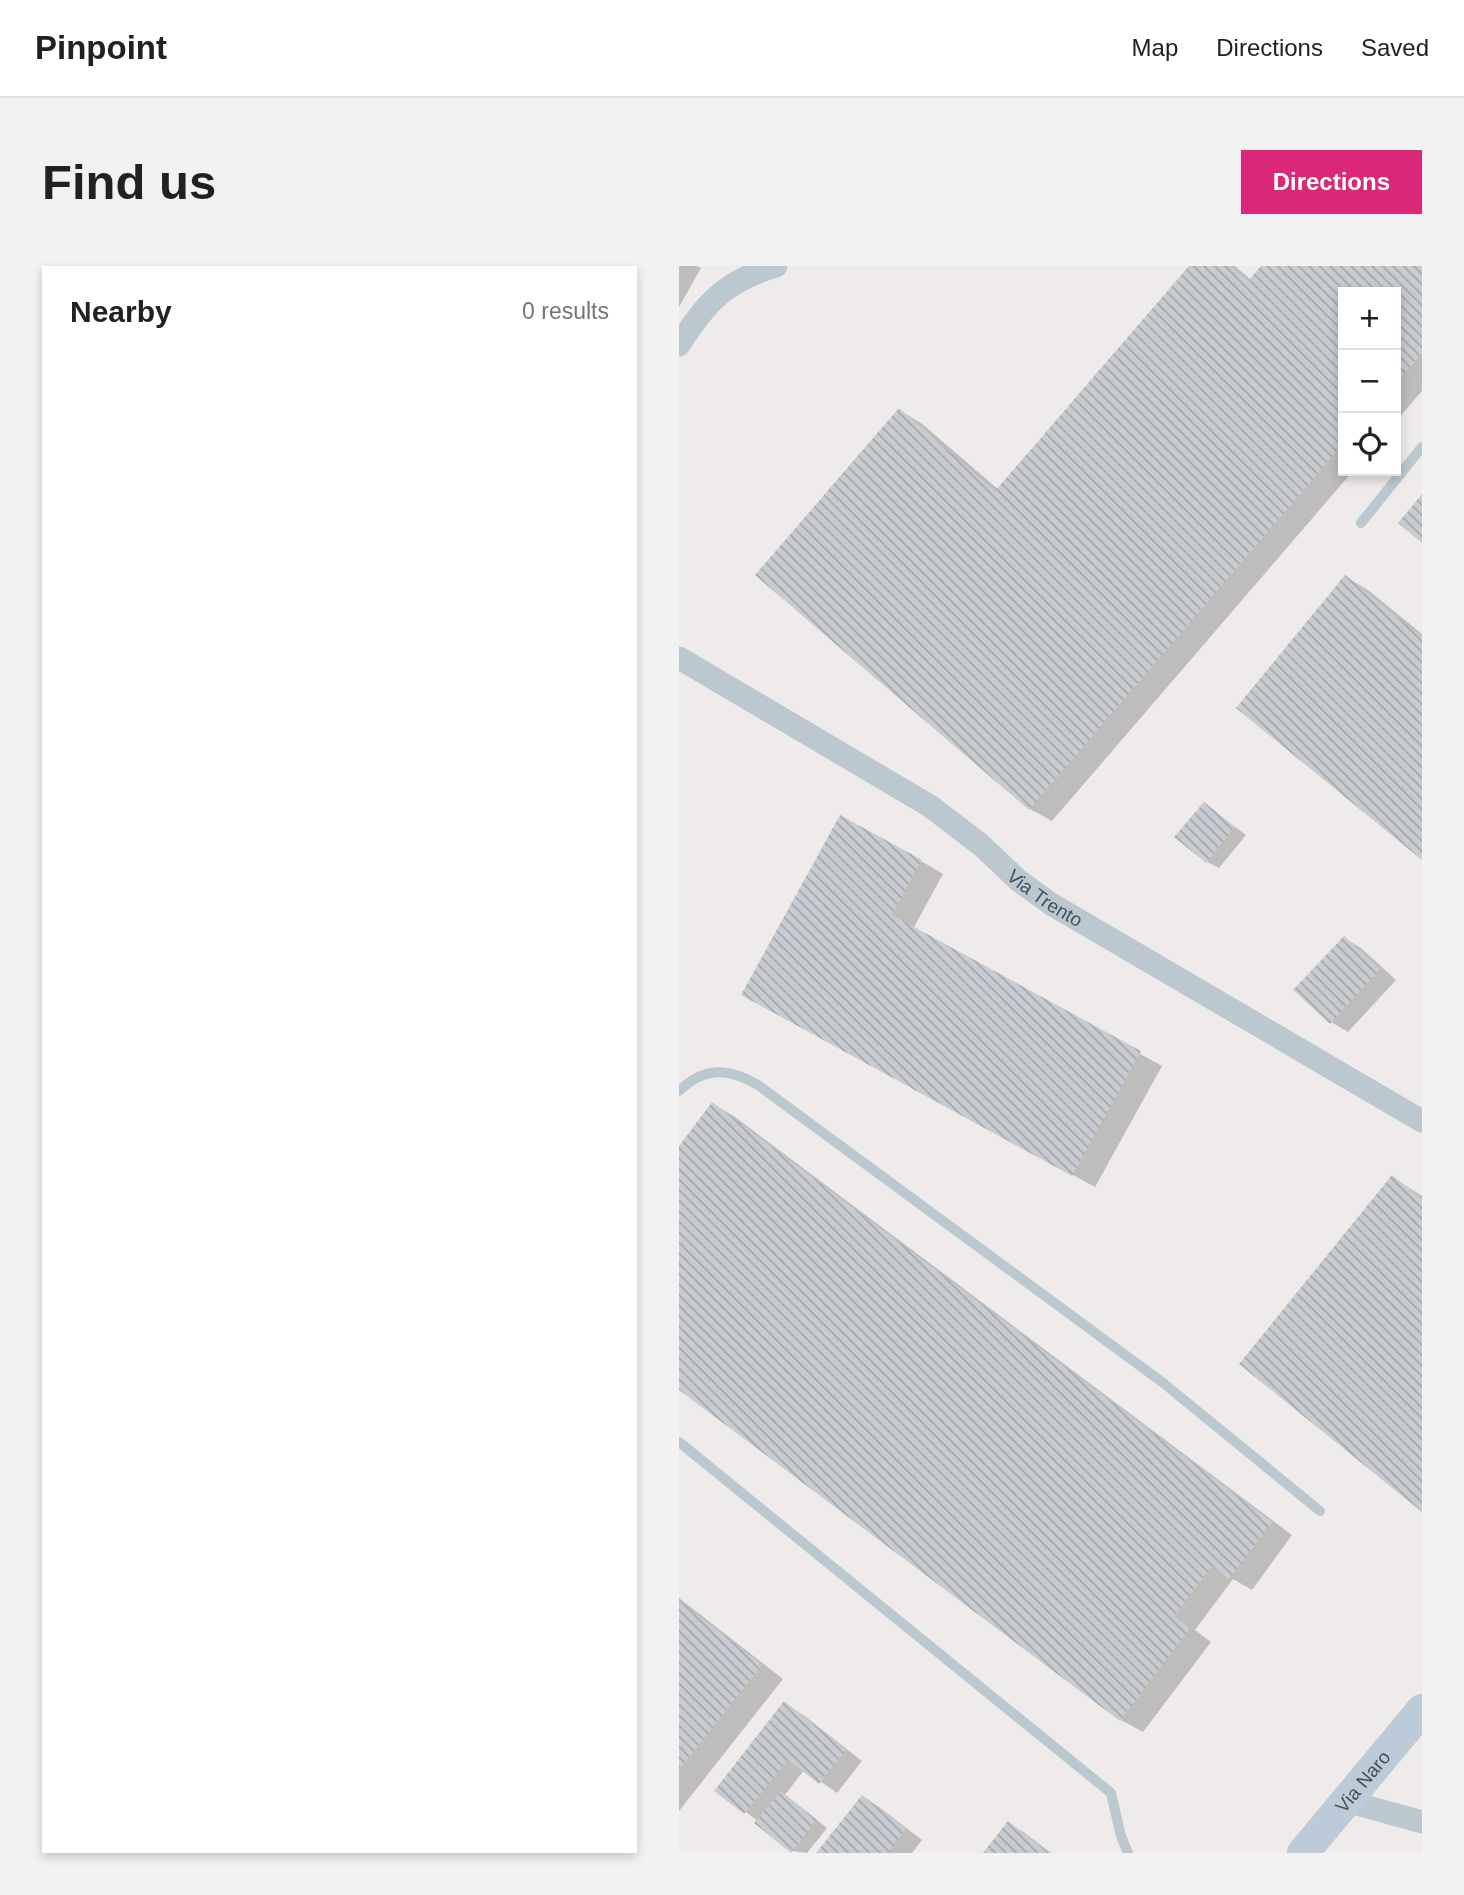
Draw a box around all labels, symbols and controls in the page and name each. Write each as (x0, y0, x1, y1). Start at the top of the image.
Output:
text: Pinpoint (35, 29, 167, 66)
text: Map (1132, 34, 1178, 61)
text: Directions (1216, 34, 1323, 61)
text: Saved (1361, 34, 1429, 61)
button: Directions (1241, 150, 1422, 214)
text: Find us (42, 155, 216, 209)
map controls (1338, 287, 1401, 476)
button: + (1338, 287, 1401, 350)
text: Nearby (70, 295, 172, 328)
text: 0 results (522, 298, 609, 324)
button: − (1338, 350, 1401, 413)
button: locate (1338, 413, 1401, 476)
street label: Via Trento (1003, 865, 1086, 931)
street label: Via Naro (1331, 1747, 1395, 1817)

